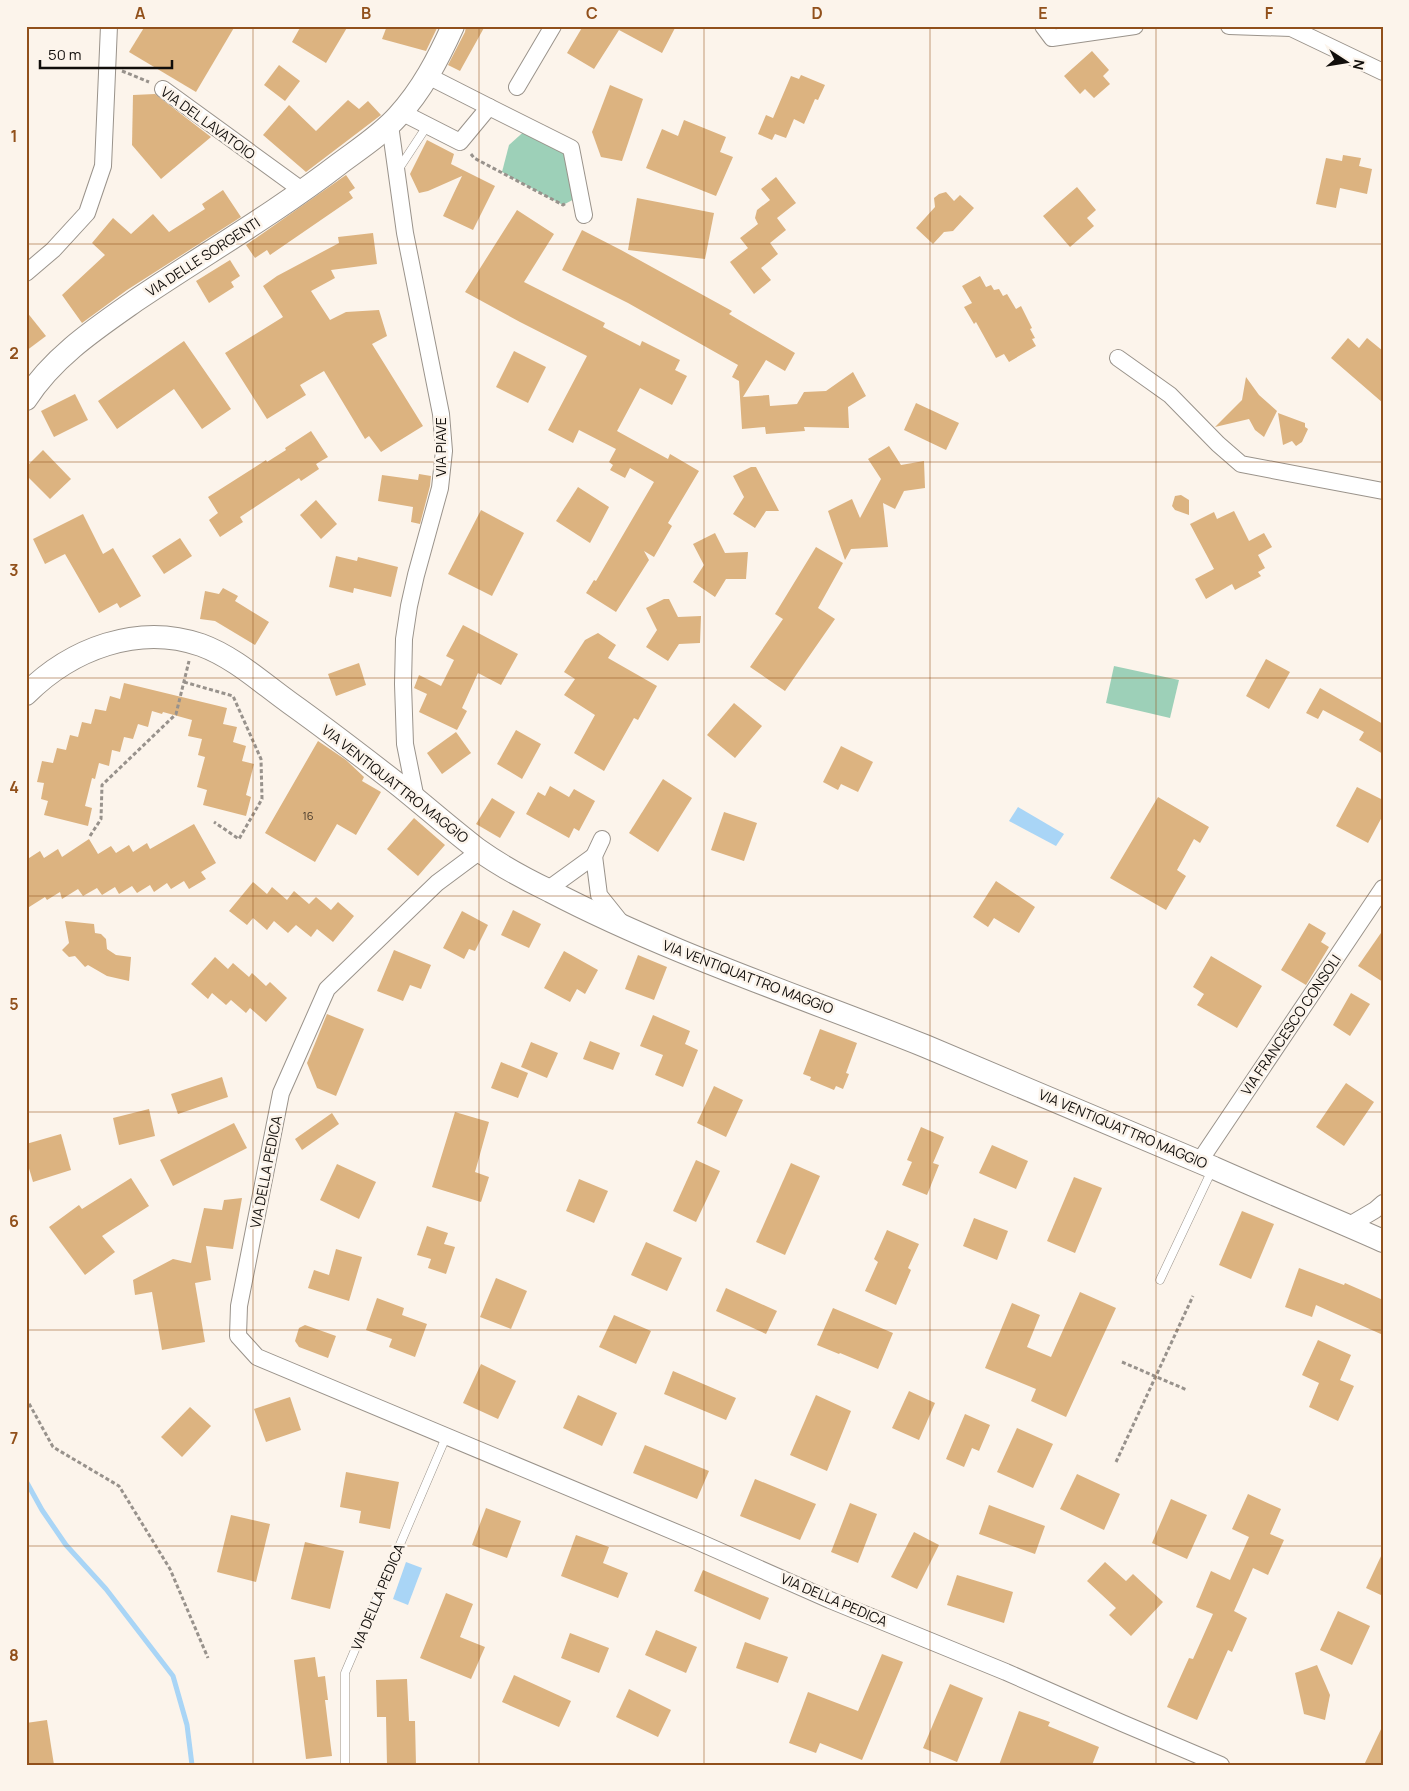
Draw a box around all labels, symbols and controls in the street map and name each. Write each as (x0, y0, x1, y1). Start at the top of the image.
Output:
text: A (135, 2, 146, 24)
text: B (361, 2, 371, 24)
text: C (586, 2, 598, 24)
text: D (811, 2, 823, 24)
text: E (1038, 2, 1048, 24)
text: F (1265, 2, 1274, 24)
scale bar (40, 38, 172, 70)
north arrow (1322, 38, 1372, 88)
text: 50 m (48, 44, 82, 65)
text: N (1349, 58, 1370, 72)
street label: VIA DEL LAVATOIO (157, 82, 259, 163)
text: 1 (10, 125, 18, 147)
street label: VIA DELLE SORGENTI (142, 213, 263, 301)
text: 2 (9, 342, 19, 364)
street label: VIA PIAVE (431, 417, 450, 477)
text: 3 (9, 559, 19, 581)
street label: VIA VENTIQUATTRO MAGGIO (318, 720, 473, 847)
text: 4 (9, 776, 19, 798)
house number: 16 (302, 808, 314, 823)
street label: VIA VENTIQUATTRO MAGGIO (660, 935, 836, 1018)
street label: VIA FRANCESCO CONSOLI (1236, 951, 1345, 1099)
text: 5 (9, 993, 19, 1015)
street label: VIA VENTIQUATTRO MAGGIO (1036, 1084, 1210, 1173)
street label: VIA DELLA PEDICA (245, 1114, 286, 1230)
text: 6 (9, 1210, 19, 1232)
text: 7 (10, 1427, 18, 1449)
street label: VIA DELLA PEDICA (346, 1540, 409, 1653)
street label: VIA DELLA PEDICA (778, 1568, 891, 1631)
text: 8 (9, 1644, 19, 1666)

